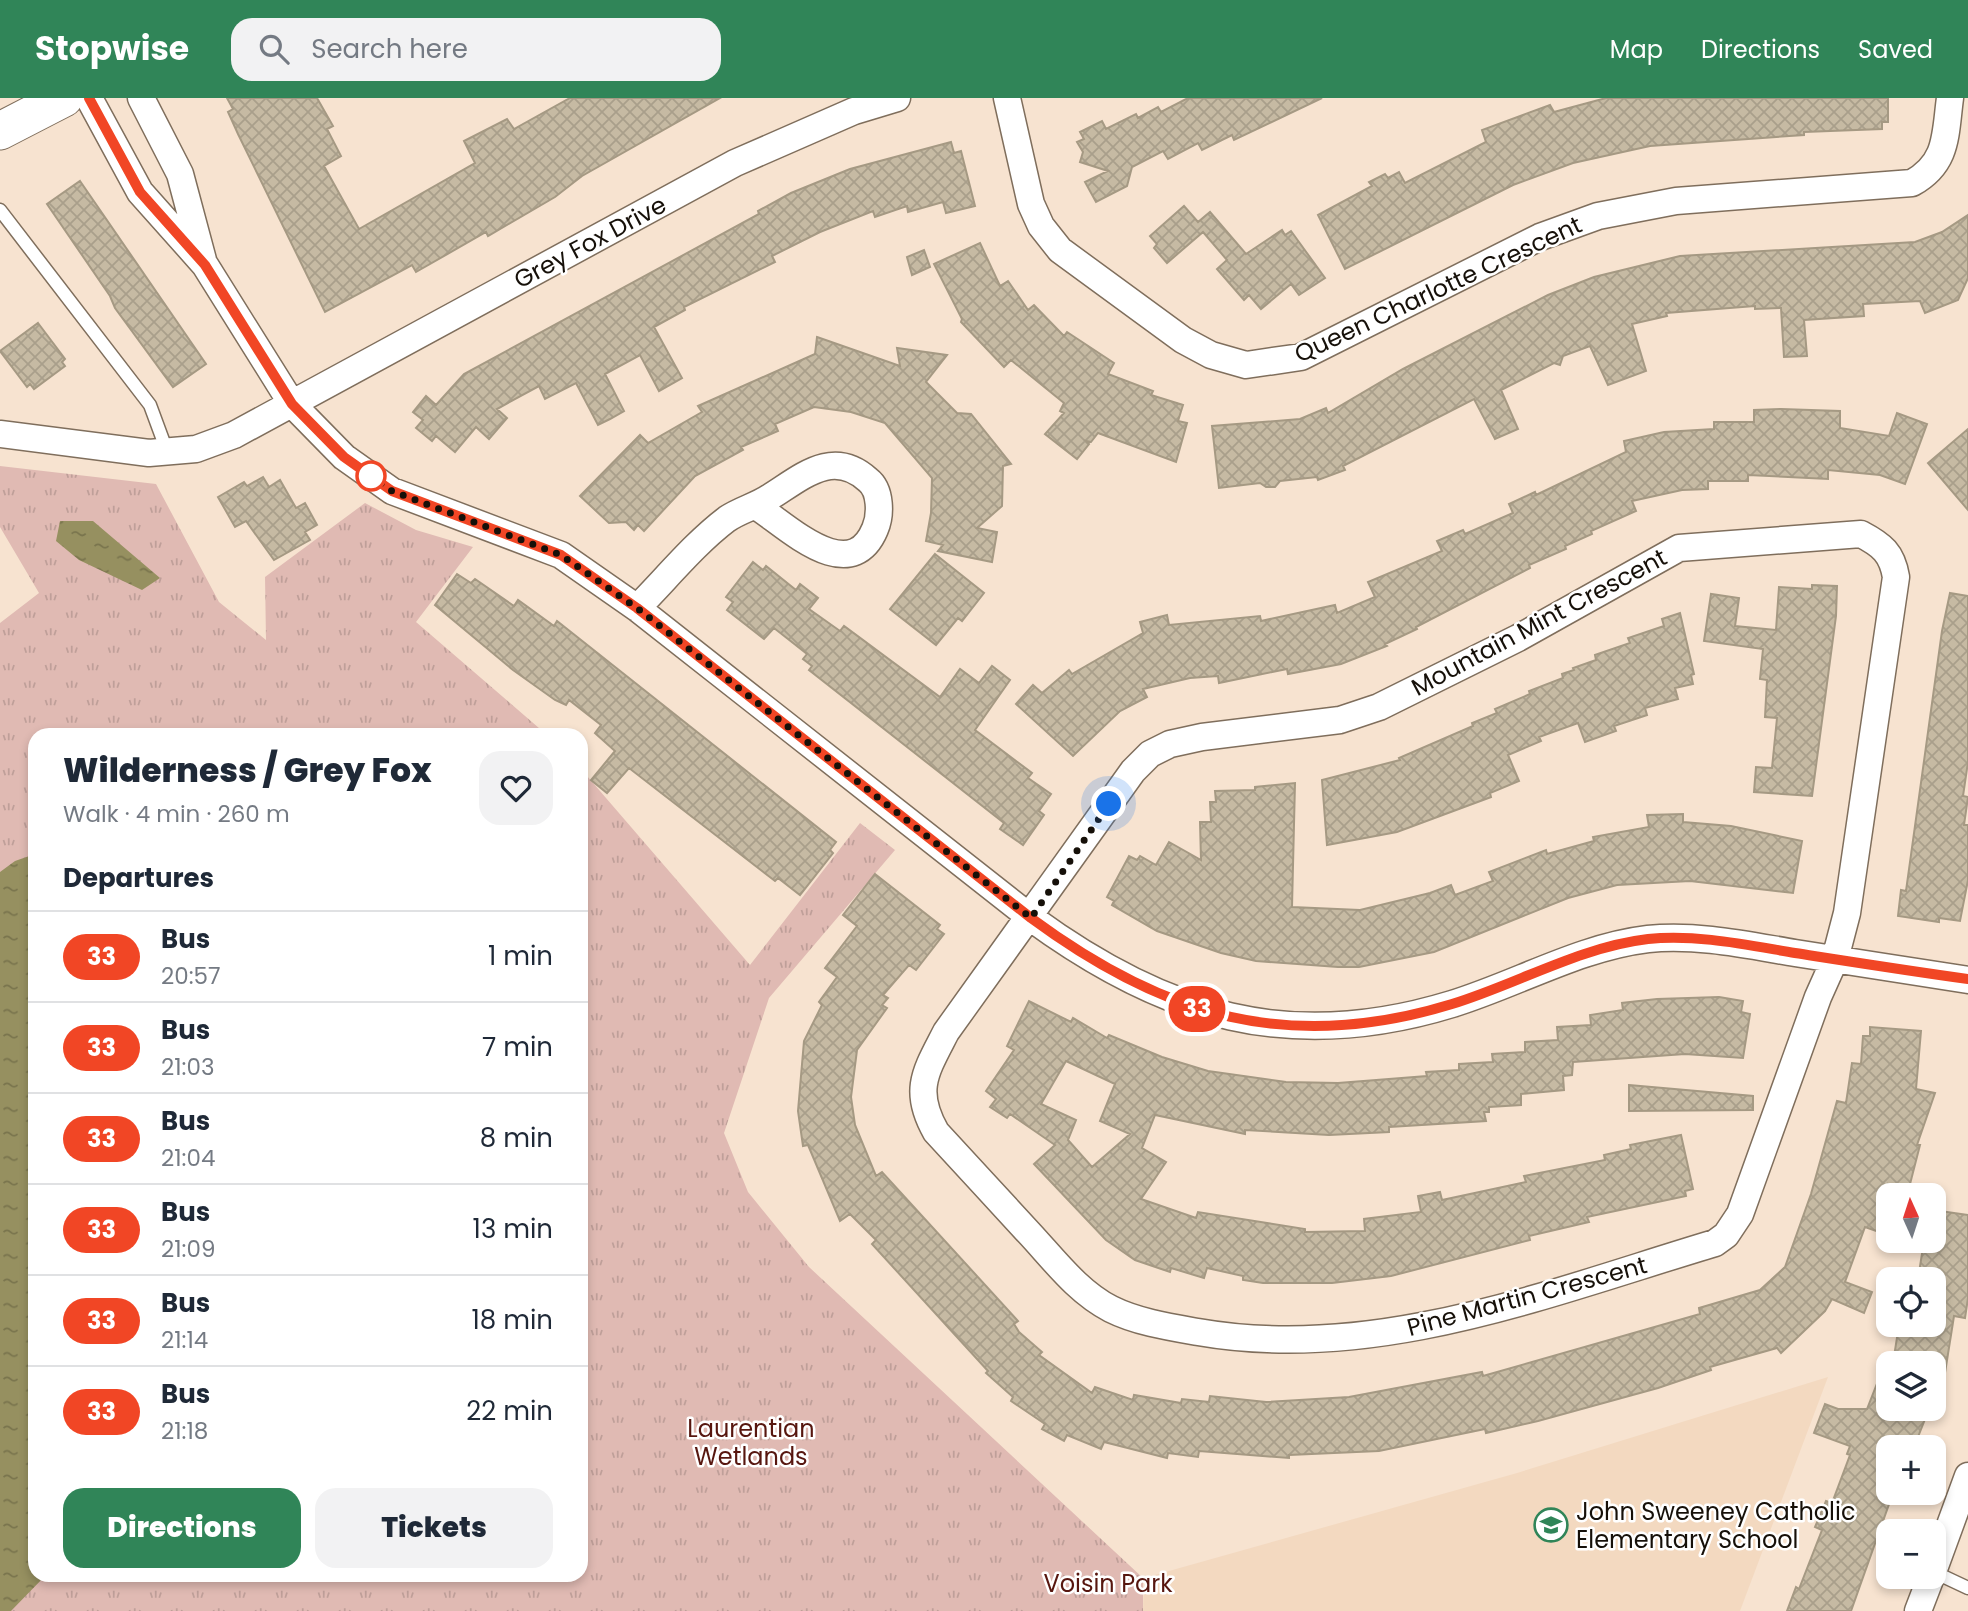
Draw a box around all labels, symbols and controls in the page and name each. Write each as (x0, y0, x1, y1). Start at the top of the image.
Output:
search box (231, 18, 721, 81)
text: Stopwise (35, 25, 189, 72)
icon: search (255, 30, 293, 68)
text: Search here (311, 31, 468, 67)
text: Map (1610, 33, 1663, 66)
text: Directions (1701, 33, 1820, 66)
text: Saved (1858, 33, 1933, 66)
street label: Grey Fox Drive (508, 188, 672, 296)
street label: Queen Charlotte Crescent (1289, 208, 1587, 370)
unlabelled marker (356, 461, 386, 491)
street label: Mountain Mint Crescent (1405, 541, 1673, 703)
text: Wilderness / Grey Fox (63, 747, 432, 794)
button: heart (479, 751, 553, 825)
your location (1091, 786, 1126, 821)
text: Walk · 4 min · 260 m (63, 798, 290, 830)
text: Departures (63, 860, 214, 896)
text: Bus (161, 921, 210, 957)
text: 1 min (488, 938, 553, 974)
text: 33 (87, 940, 116, 973)
text: 20:57 (161, 960, 221, 992)
line badge: 33 (1166, 986, 1228, 1032)
text: 33 (1182, 992, 1212, 1025)
text: Bus (161, 1012, 210, 1048)
text: 7 min (482, 1029, 553, 1065)
text: 33 (87, 1031, 116, 1064)
text: 21:03 (161, 1051, 214, 1083)
text: Bus (161, 1103, 210, 1139)
text: 8 min (480, 1120, 553, 1156)
text: 33 (87, 1122, 116, 1155)
text: 21:04 (161, 1142, 215, 1174)
north arrow (1876, 1183, 1946, 1253)
map controls (1876, 1183, 1946, 1589)
text: Bus (161, 1194, 210, 1230)
text: 13 min (473, 1211, 553, 1247)
text: 33 (87, 1213, 116, 1246)
text: 21:09 (161, 1233, 215, 1265)
street label: Pine Martin Crescent (1403, 1248, 1651, 1344)
button: locate (1876, 1267, 1946, 1337)
text: Bus (161, 1285, 210, 1321)
text: 18 min (472, 1302, 553, 1338)
text: 33 (87, 1304, 116, 1337)
text: 21:14 (161, 1324, 208, 1356)
button: layers (1876, 1351, 1946, 1421)
text: Bus (161, 1376, 210, 1412)
text: 22 min (466, 1393, 553, 1429)
text: 33 (87, 1395, 116, 1428)
park label: Laurentian Wetlands (687, 1412, 815, 1473)
text: 21:18 (161, 1415, 208, 1447)
button: + (1876, 1435, 1946, 1505)
button: Directions (63, 1488, 301, 1568)
button: Tickets (315, 1488, 553, 1568)
place label: John Sweeney Catholic Elementary School (1576, 1495, 1855, 1556)
school or university icon: John Sweeney Catholic Elementary School (1532, 1506, 1570, 1544)
button: − (1876, 1519, 1946, 1589)
park label: Voisin Park (1043, 1567, 1173, 1600)

